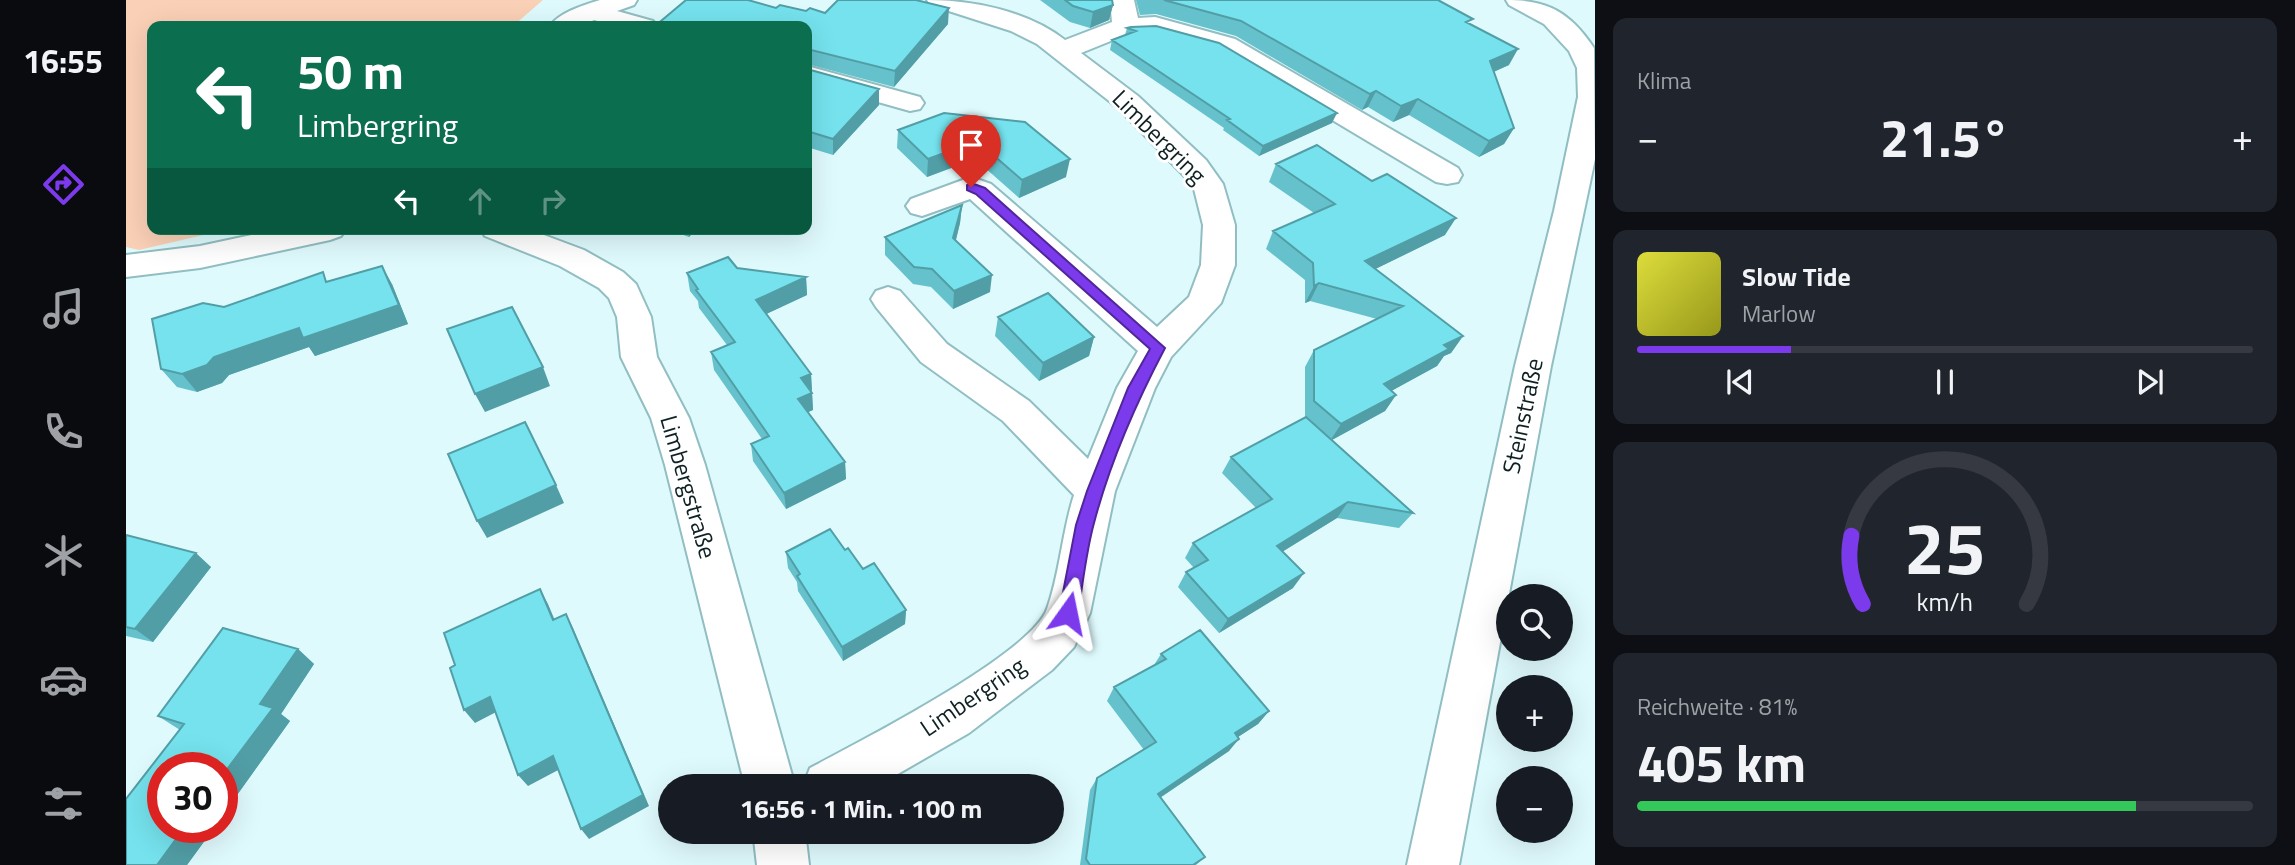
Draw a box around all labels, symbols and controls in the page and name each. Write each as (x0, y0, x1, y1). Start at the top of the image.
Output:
text: 50 m (297, 33, 404, 108)
text: 16:55 (23, 37, 103, 85)
icon: left (182, 49, 273, 140)
text: Klima (1637, 63, 1691, 98)
street label: Limbergring (1104, 81, 1215, 192)
text: 21.5° (1880, 98, 2010, 177)
text: Limbergring (297, 101, 458, 149)
text: − (1637, 108, 1658, 166)
text: + (2232, 108, 2253, 166)
pin (941, 115, 1001, 187)
icon: arrive (952, 126, 990, 164)
icon: directions (39, 160, 88, 209)
icon: left (388, 182, 426, 220)
icon: ahead (461, 182, 499, 220)
icon: right (534, 182, 572, 220)
text: Slow Tide (1742, 257, 1851, 296)
icon: music (39, 284, 88, 333)
text: Marlow (1742, 296, 1816, 331)
street label: Steinstraße (1492, 355, 1552, 477)
icon: previous (1721, 363, 1759, 401)
icon: pause (1926, 363, 1964, 401)
icon: next (2131, 363, 2169, 401)
icon: phone (39, 407, 88, 456)
street label: Limbergstraße (651, 411, 727, 563)
text: 25 (1904, 493, 1986, 603)
icon: climate (39, 531, 88, 580)
position arrow (1031, 576, 1105, 650)
text: km/h (1917, 583, 1973, 621)
map controls (1496, 584, 1573, 843)
button: search (1496, 584, 1573, 661)
street label: Limbergring (912, 647, 1033, 745)
icon: car (39, 655, 88, 704)
button: + (1496, 675, 1573, 752)
text: Reichweite · 81% (1637, 689, 1797, 724)
text: 405 km (1637, 723, 1806, 802)
speed limit sign: 30 (147, 752, 238, 843)
button: − (1496, 766, 1573, 843)
icon: filters (39, 779, 88, 828)
text: 16:56 · 1 Min. · 100 m (740, 789, 982, 828)

